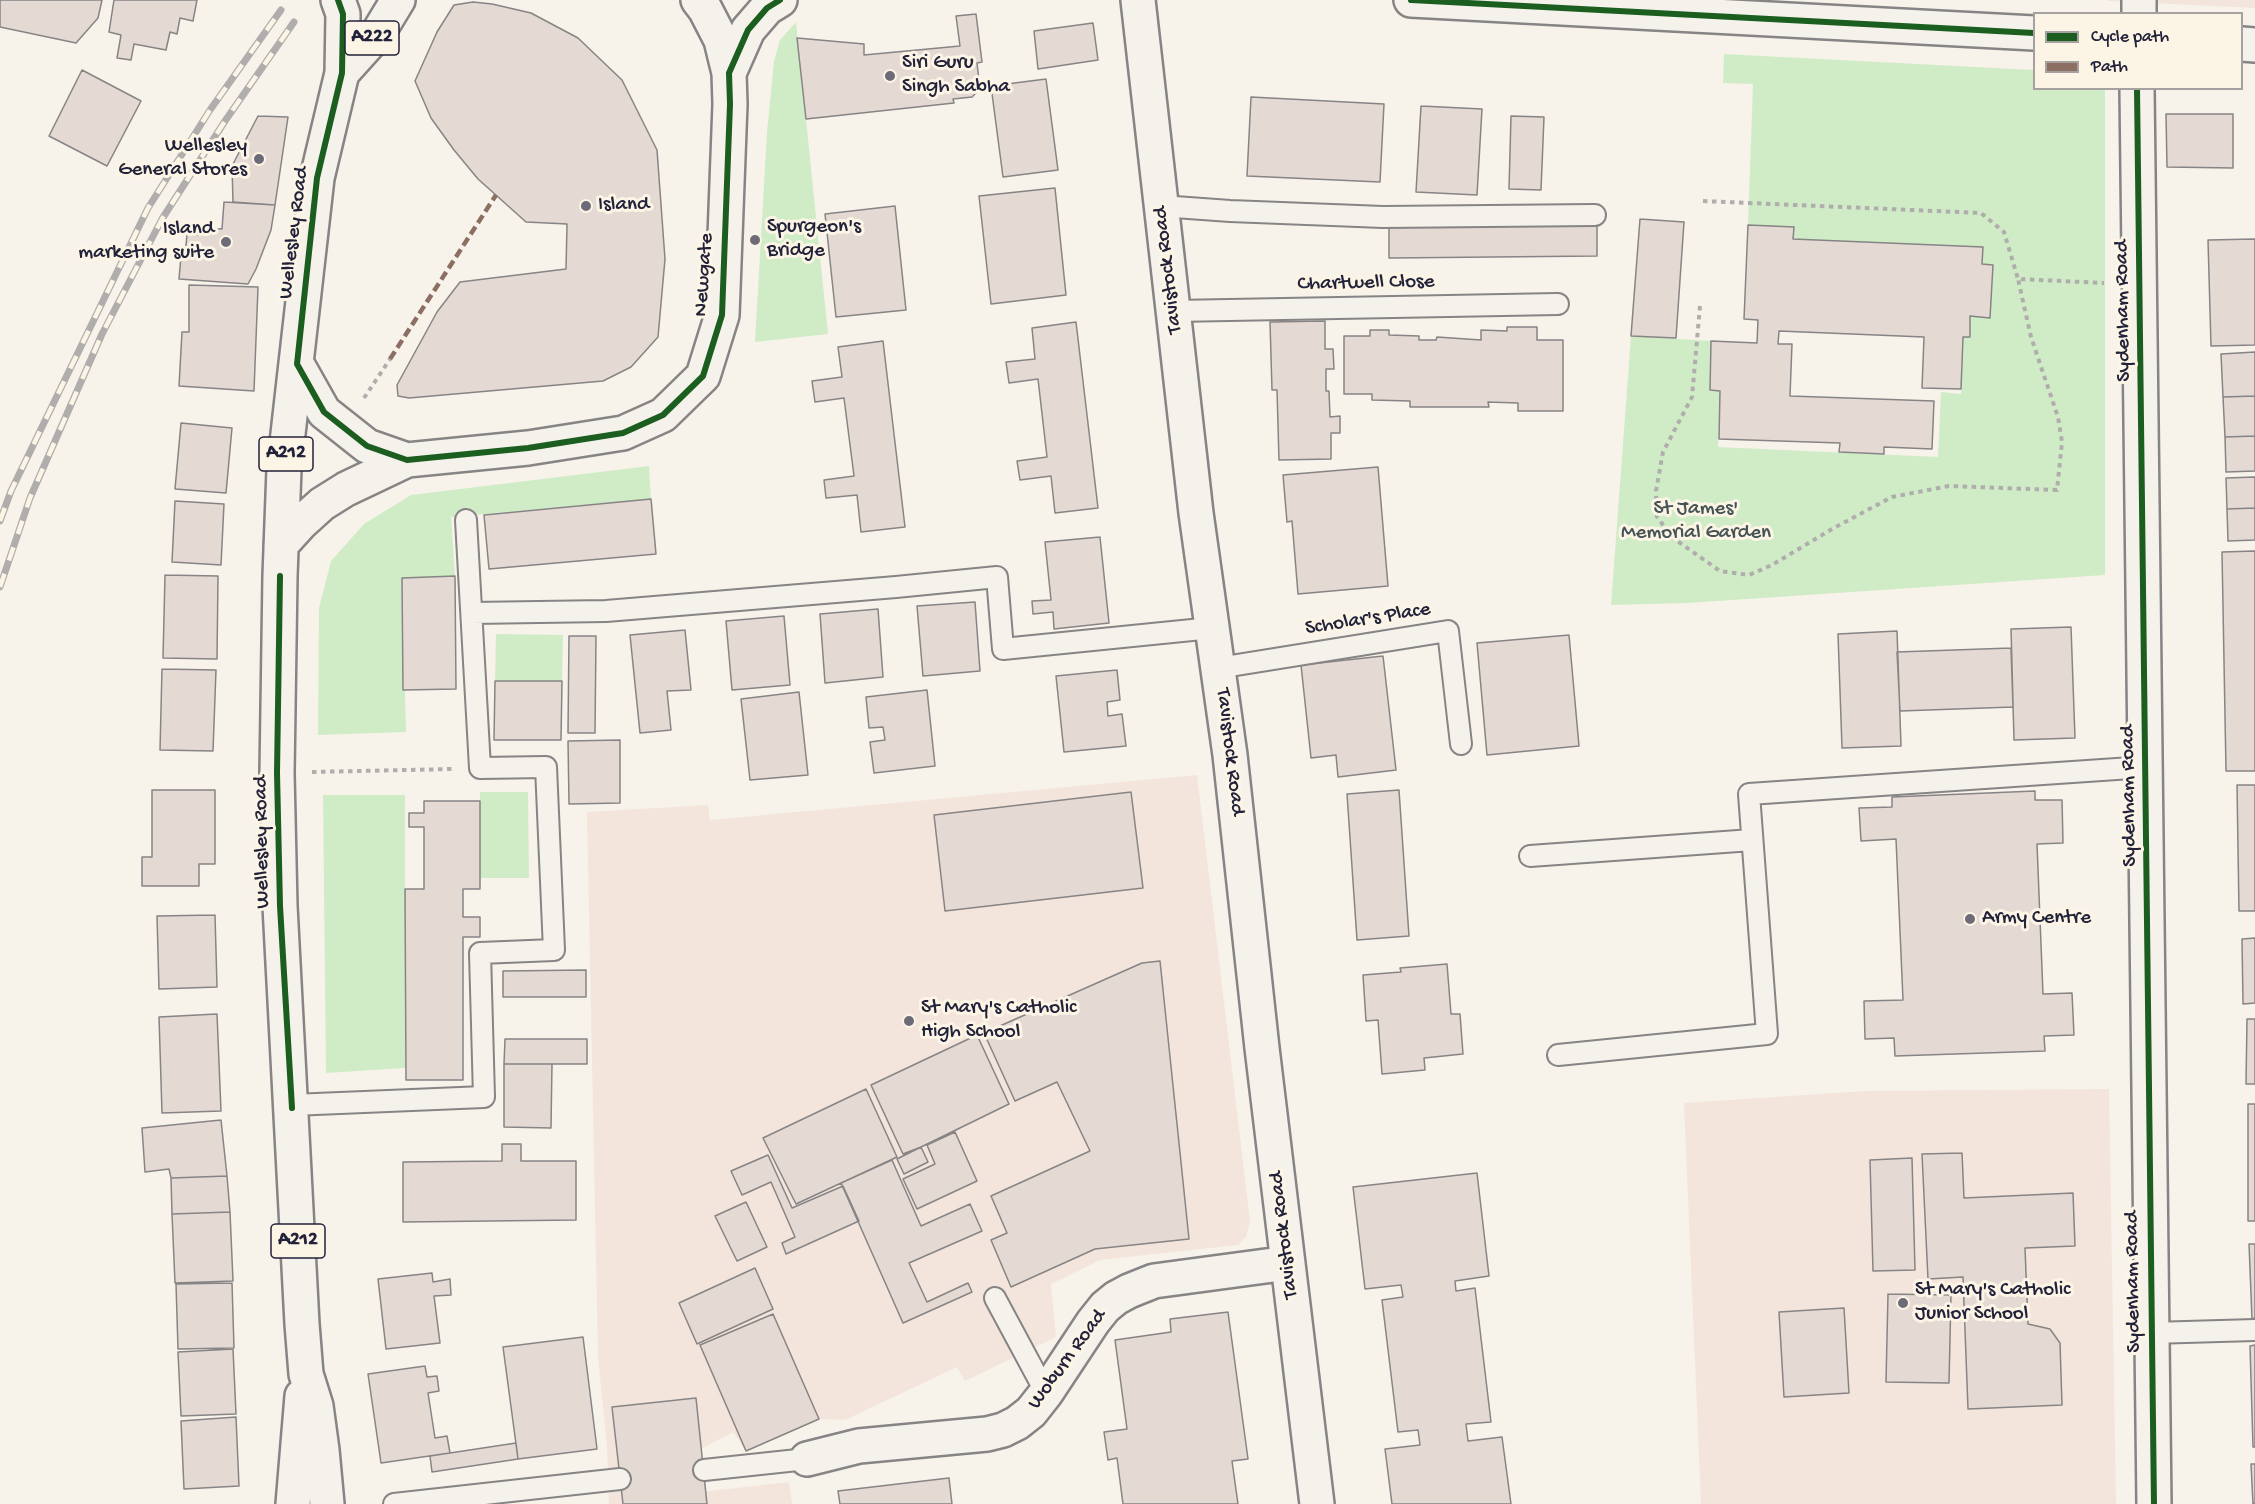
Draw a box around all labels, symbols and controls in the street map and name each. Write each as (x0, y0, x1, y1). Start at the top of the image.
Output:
legend (2033, 12, 2243, 90)
road number: A222 (345, 21, 399, 55)
text: Cycle path (2091, 27, 2169, 48)
place label: Siri Guru Singh Sabha (902, 51, 1010, 101)
text: Path (2091, 57, 2128, 78)
marker: Siri Guru Singh Sabha (883, 69, 897, 83)
place label: Wellesley General Stores (118, 134, 247, 184)
marker: Wellesley General Stores (252, 152, 266, 166)
street label: Wellesley Road (274, 165, 316, 301)
place label: Island (598, 193, 649, 219)
marker: Island (579, 199, 593, 213)
street label: Tavistock Road (1149, 205, 1189, 335)
place label: Spurgeon's Bridge (767, 215, 861, 265)
place label: Island marketing suite (78, 217, 214, 267)
street label: Newgate (690, 232, 720, 318)
marker: Spurgeon's Bridge (748, 233, 762, 247)
marker: Island marketing suite (219, 235, 233, 249)
street label: Sydenham Road (2110, 240, 2138, 382)
street label: Chartwell Close (1297, 270, 1435, 298)
road number: A212 (259, 437, 313, 471)
park label: St James' Memorial Garden (1621, 497, 1771, 547)
street label: Scholar's Place (1303, 598, 1433, 642)
street label: Tavistock Road (1209, 687, 1249, 817)
street label: Sydenham Road (2116, 725, 2144, 867)
street label: Wellesley Road (249, 775, 277, 909)
place label: Army Centre (1982, 906, 2091, 932)
marker: Army Centre (1963, 912, 1977, 926)
place label: St Mary's Catholic High School (921, 996, 1076, 1046)
marker: St Mary's Catholic High School (902, 1014, 916, 1028)
street label: Tavistock Road (1265, 1170, 1305, 1300)
street label: Sydenham Road (2120, 1211, 2148, 1353)
road number: A212 (271, 1224, 325, 1258)
place label: St Mary's Catholic Junior School (1915, 1278, 2070, 1328)
marker: St Mary's Catholic Junior School (1896, 1296, 1910, 1310)
street label: Woburn Road (1023, 1305, 1113, 1415)

